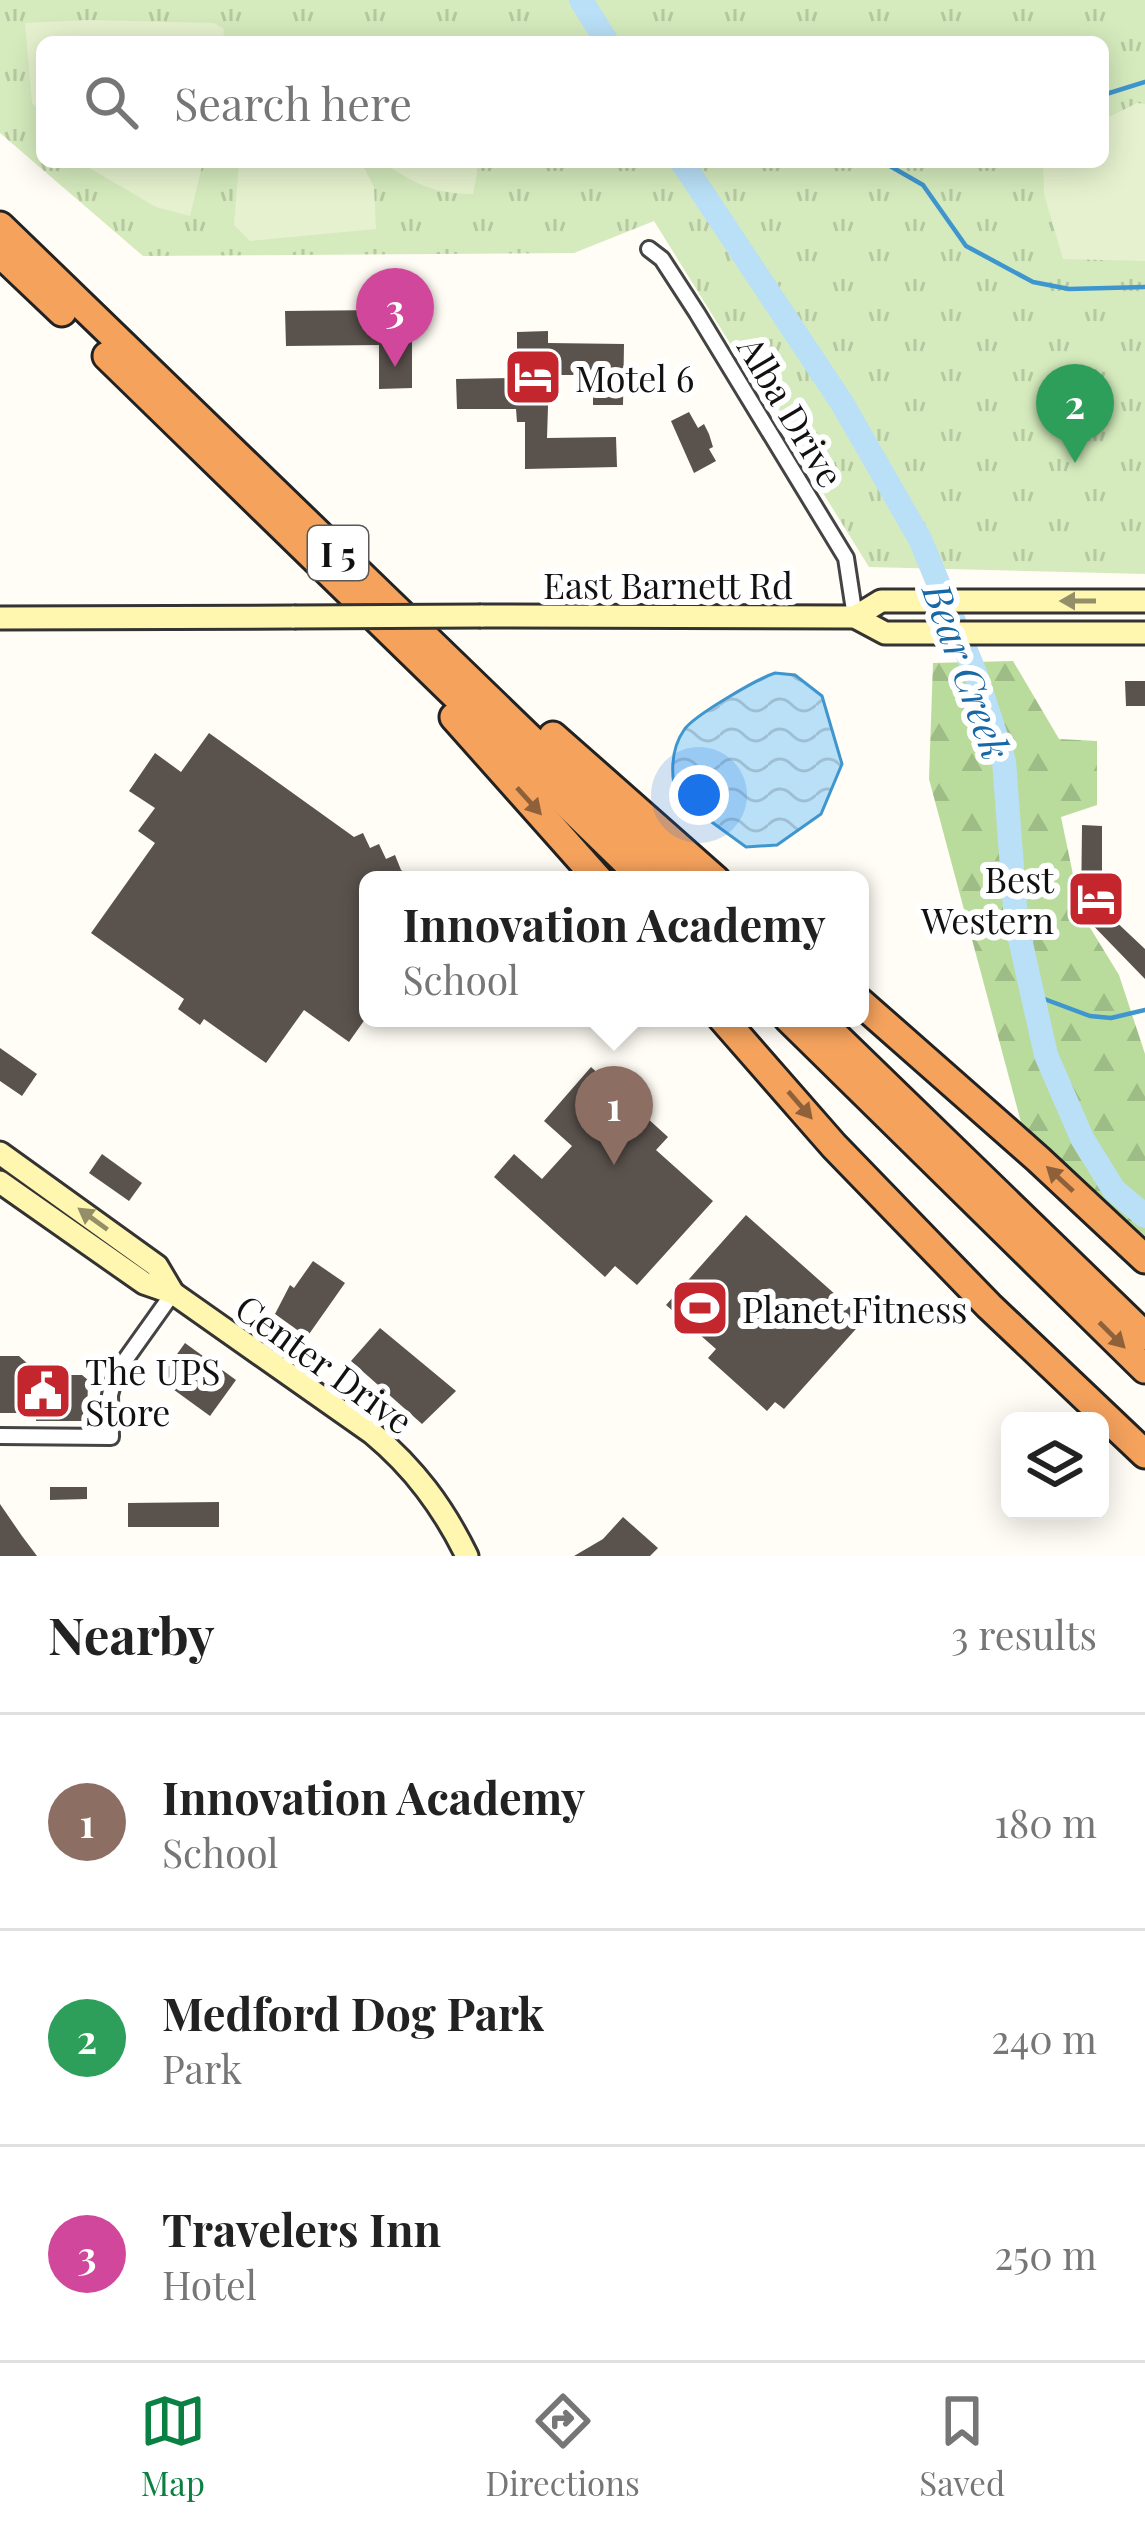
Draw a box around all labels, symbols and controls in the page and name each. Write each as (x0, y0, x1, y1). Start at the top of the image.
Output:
search box (36, 36, 1109, 168)
icon: search (78, 69, 144, 135)
text: Search here (174, 72, 412, 132)
pin: 3 (356, 268, 434, 367)
street label: Alba Drive (728, 326, 856, 495)
hotel icon: Motel 6 (502, 346, 564, 408)
place label: Motel 6 (575, 353, 694, 401)
pin: 2 (1036, 364, 1114, 463)
road number: I 5 (308, 526, 368, 580)
street label: East Barnett Rd (543, 560, 793, 608)
water label: Bear Creek (911, 574, 1024, 766)
one-way arrow (1058, 591, 1096, 611)
your location (669, 765, 729, 825)
one-way arrow (515, 786, 542, 815)
place label: Best Western (920, 854, 1055, 943)
hotel icon: Best Western (1065, 868, 1127, 930)
popup (359, 871, 869, 1027)
text: Innovation Academy (402, 893, 826, 953)
text: School (402, 953, 519, 1005)
pin: 1 (575, 1066, 653, 1165)
one-way arrow (786, 1090, 812, 1120)
one-way arrow (1046, 1165, 1075, 1193)
one-way arrow (77, 1208, 109, 1232)
sports icon: Planet Fitness (669, 1277, 731, 1339)
street label: Center Drive (227, 1283, 423, 1443)
place label: Planet Fitness (742, 1284, 967, 1332)
one-way arrow (1098, 1321, 1126, 1349)
place label: The UPS Store (85, 1346, 221, 1435)
public building icon: The UPS Store (12, 1360, 74, 1422)
map controls (1001, 1412, 1109, 1520)
button: layers (1001, 1412, 1109, 1520)
text: Nearby (48, 1600, 214, 1668)
text: 3 results (951, 1608, 1097, 1660)
text: Innovation Academy (162, 1766, 585, 1826)
text: 1 (80, 1796, 94, 1848)
text: 180 m (995, 1796, 1097, 1848)
text: School (162, 1826, 278, 1878)
text: Medford Dog Park (162, 1982, 544, 2042)
text: 2 (77, 2012, 97, 2064)
text: 240 m (991, 2012, 1097, 2064)
text: Park (162, 2042, 242, 2094)
text: Travelers Inn (162, 2198, 441, 2258)
text: 3 (77, 2228, 97, 2280)
text: 250 m (994, 2228, 1097, 2280)
text: Hotel (162, 2258, 257, 2310)
tab: Map (140, 2388, 206, 2504)
tab: Directions (485, 2388, 640, 2504)
tab: Saved (919, 2388, 1005, 2504)

